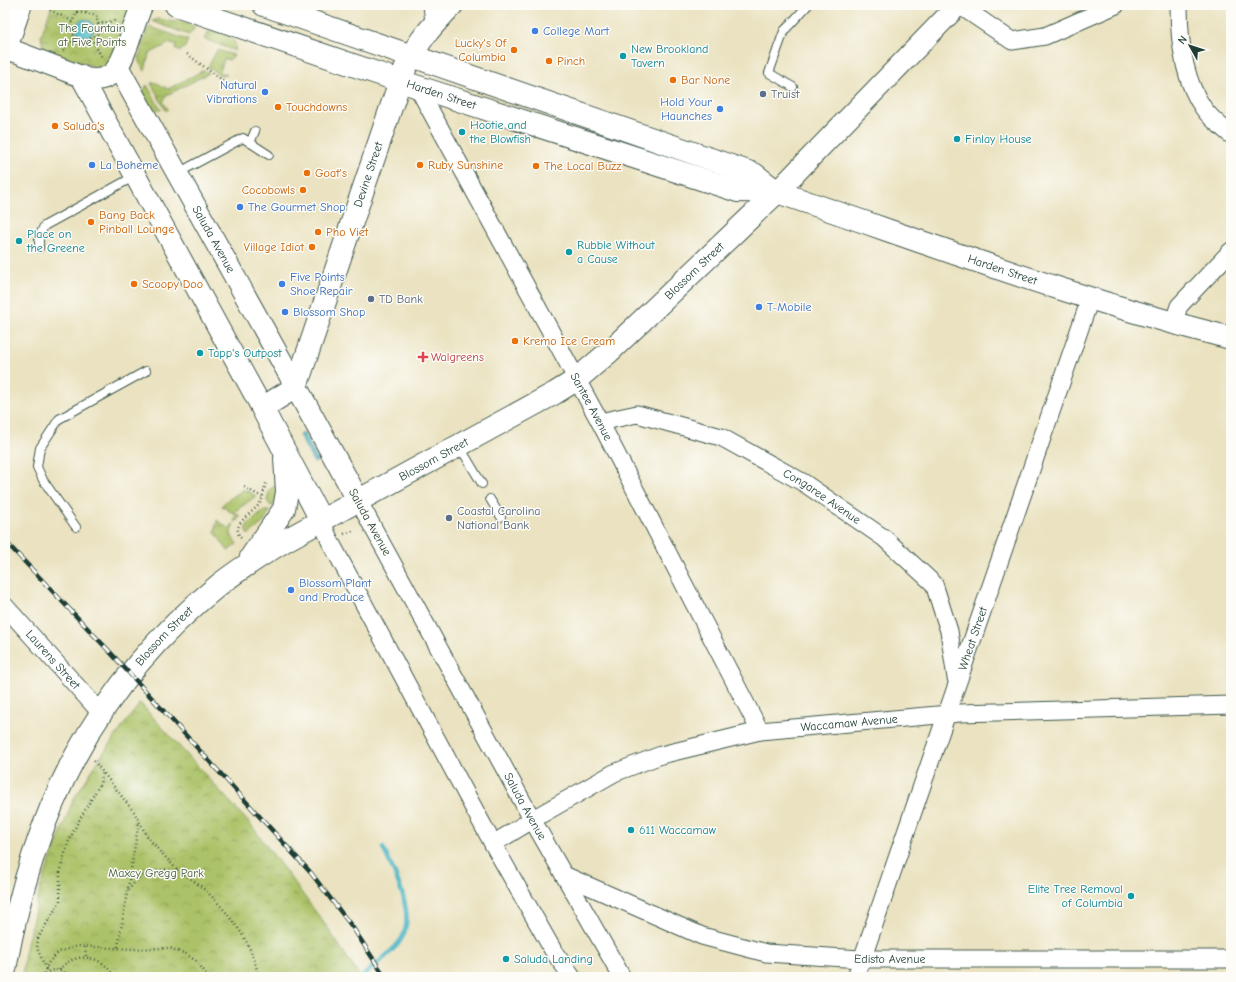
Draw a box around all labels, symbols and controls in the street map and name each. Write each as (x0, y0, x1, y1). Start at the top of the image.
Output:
park label: The Fountain at Five Points (58, 21, 126, 49)
place label: College Mart (543, 24, 609, 38)
marker: College Mart (530, 26, 540, 36)
north arrow (1170, 26, 1210, 66)
text: N (1175, 33, 1190, 47)
place label: Lucky's Of Columbia (455, 36, 507, 64)
place label: New Brookland Tavern (631, 42, 708, 70)
marker: Lucky's Of Columbia (509, 45, 519, 55)
marker: New Brookland Tavern (618, 51, 628, 61)
place label: Pinch (557, 54, 585, 68)
marker: Pinch (544, 56, 554, 66)
place label: Bar None (681, 73, 730, 87)
marker: Bar None (668, 75, 678, 85)
street label: Harden Street (405, 77, 478, 112)
place label: Natural Vibrations (207, 78, 257, 106)
marker: Natural Vibrations (260, 87, 270, 97)
place label: Truist (771, 87, 800, 101)
marker: Truist (758, 89, 768, 99)
place label: Hold Your Haunches (660, 95, 712, 123)
place label: Touchdowns (286, 100, 347, 114)
marker: Touchdowns (273, 102, 283, 112)
marker: Hold Your Haunches (715, 104, 725, 114)
place label: Hootie and the Blowfish (469, 118, 531, 146)
place label: Saluda's (63, 119, 104, 133)
marker: Saluda's (50, 121, 60, 131)
marker: Hootie and the Blowfish (457, 127, 467, 137)
place label: Finlay House (965, 132, 1032, 146)
marker: Finlay House (952, 134, 962, 144)
street label: Devine Street (351, 139, 386, 209)
place label: La Boheme (100, 158, 158, 172)
place label: Ruby Sunshine (428, 158, 503, 172)
place label: The Local Buzz (544, 159, 622, 173)
marker: La Boheme (87, 160, 97, 170)
marker: Ruby Sunshine (415, 160, 425, 170)
marker: The Local Buzz (531, 161, 541, 171)
place label: Goat's (315, 166, 347, 180)
marker: Goat's (302, 168, 312, 178)
place label: Cocobowls (242, 183, 295, 197)
marker: Cocobowls (298, 185, 308, 195)
place label: The Gourmet Shop (248, 200, 346, 214)
marker: The Gourmet Shop (235, 202, 245, 212)
street label: Saluda Avenue (189, 203, 238, 275)
place label: Bang Back Pinball Lounge (99, 208, 174, 236)
marker: Bang Back Pinball Lounge (86, 217, 96, 227)
place label: Pho Viet (326, 225, 369, 239)
place label: Place on the Greene (26, 227, 85, 255)
marker: Pho Viet (313, 227, 323, 237)
marker: Place on the Greene (14, 236, 24, 246)
place label: Rubble Without a Cause (577, 238, 655, 266)
street label: Blossom Street (662, 239, 727, 302)
place label: Village Idiot (244, 240, 305, 254)
marker: Village Idiot (307, 242, 317, 252)
marker: Rubble Without a Cause (564, 247, 574, 257)
street label: Harden Street (966, 251, 1040, 288)
place label: Five Points Shoe Repair (290, 270, 353, 298)
place label: Scoopy Doo (142, 277, 203, 291)
marker: Scoopy Doo (129, 279, 139, 289)
marker: Five Points Shoe Repair (277, 279, 287, 289)
place label: TD Bank (379, 292, 423, 306)
marker: TD Bank (366, 294, 376, 304)
place label: T-Mobile (767, 300, 811, 314)
marker: T-Mobile (754, 302, 764, 312)
place label: Blossom Shop (293, 305, 365, 319)
marker: Blossom Shop (280, 307, 290, 317)
place label: Kremo Ice Cream (523, 334, 615, 348)
marker: Kremo Ice Cream (510, 336, 520, 346)
place label: Tapp's Outpost (208, 346, 282, 360)
marker: Tapp's Outpost (195, 348, 205, 358)
place label: Walgreens (431, 350, 484, 364)
marker: Walgreens (418, 352, 428, 362)
street label: Santee Avenue (567, 370, 615, 443)
street label: Blossom Street (397, 435, 471, 484)
street label: Congaree Avenue (781, 466, 863, 527)
street label: Saluda Avenue (346, 486, 394, 558)
place label: Coastal Carolina National Bank (457, 504, 540, 532)
marker: Coastal Carolina National Bank (444, 513, 454, 523)
place label: Blossom Plant and Produce (299, 576, 372, 604)
marker: Blossom Plant and Produce (286, 585, 296, 595)
street label: Blossom Street (132, 603, 196, 669)
street label: Wheat Street (955, 604, 990, 672)
street label: Laurens Street (23, 627, 83, 692)
street label: Waccamaw Avenue (800, 712, 898, 734)
street label: Saluda Avenue (501, 770, 549, 842)
place label: 611 Waccamaw (639, 823, 717, 837)
marker: 611 Waccamaw (626, 825, 636, 835)
park label: Maxcy Gregg Park (108, 866, 204, 880)
place label: Elite Tree Removal of Columbia (1028, 882, 1123, 910)
marker: Elite Tree Removal of Columbia (1126, 891, 1136, 901)
place label: Saluda Landing (514, 952, 593, 966)
street label: Edisto Avenue (854, 952, 925, 966)
marker: Saluda Landing (501, 954, 511, 964)

